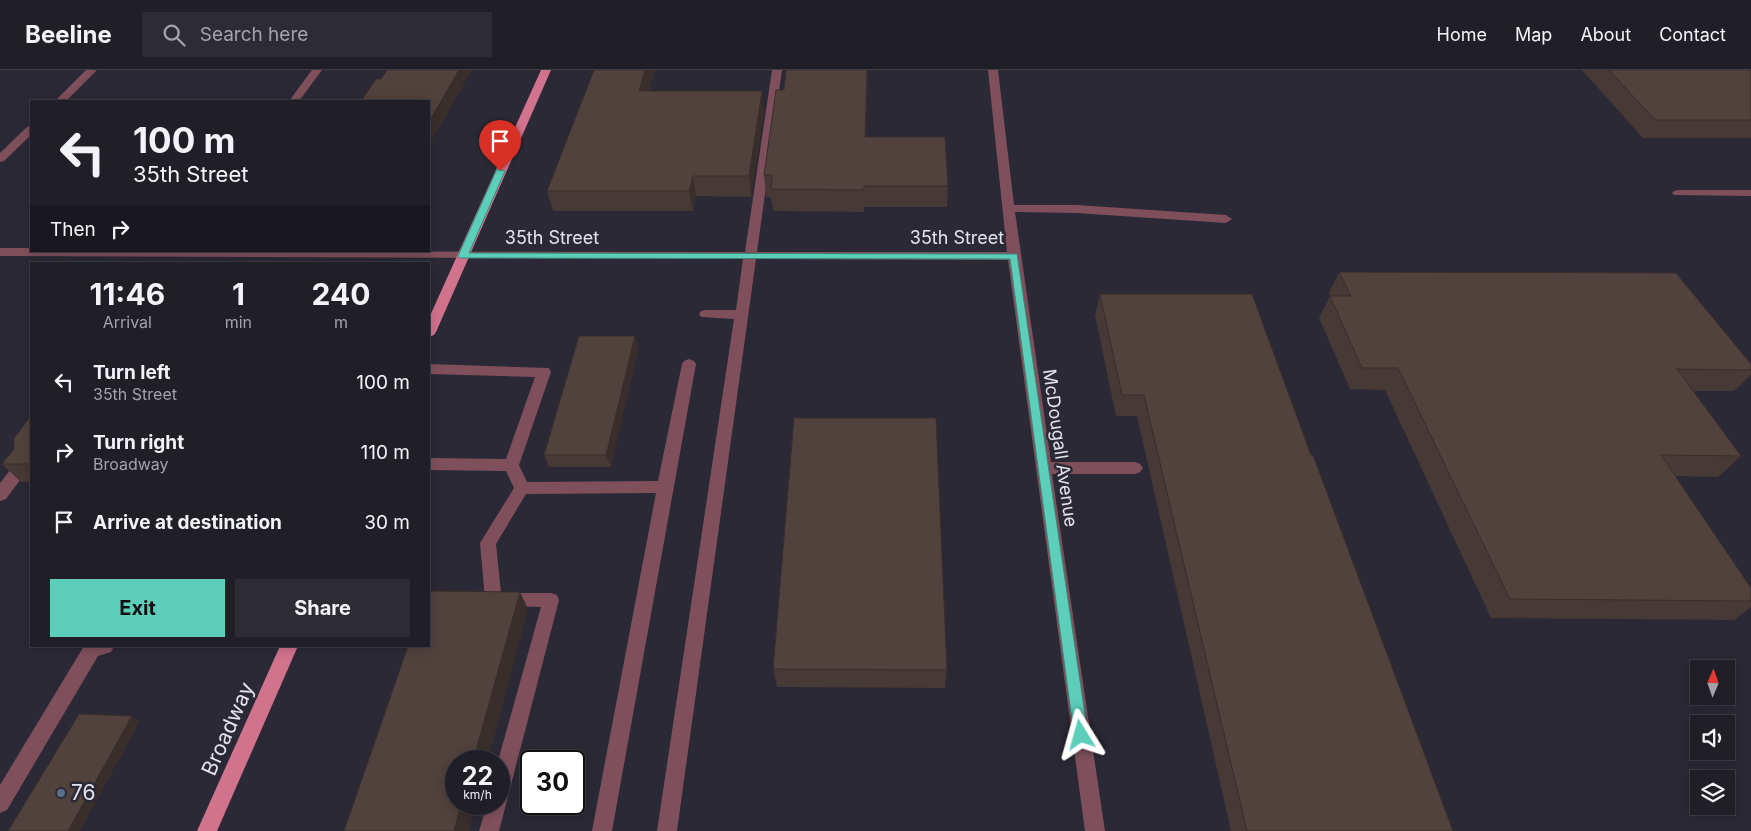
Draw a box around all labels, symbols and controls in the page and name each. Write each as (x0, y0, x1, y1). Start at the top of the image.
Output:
search box (142, 12, 492, 57)
text: Beeline (25, 20, 112, 49)
icon: search (160, 21, 188, 49)
text: Search here (200, 23, 308, 46)
text: Home (1437, 24, 1487, 45)
text: Map (1515, 24, 1552, 45)
text: About (1580, 24, 1631, 45)
text: Contact (1659, 24, 1726, 45)
text: 100 m (133, 119, 236, 161)
icon: left (50, 120, 115, 185)
pin (479, 120, 521, 171)
icon: arrive (486, 127, 514, 155)
text: 35th Street (133, 161, 248, 187)
icon: right (106, 215, 134, 243)
text: Then (50, 218, 96, 241)
street label: 35th Street (505, 227, 599, 248)
street label: 35th Street (910, 227, 1004, 248)
text: 11:46 (90, 276, 165, 312)
text: 1 (232, 276, 245, 312)
text: 240 (312, 276, 370, 312)
text: Arrival (103, 312, 152, 332)
text: min (225, 312, 252, 332)
text: m (334, 312, 348, 332)
text: Turn left (93, 361, 171, 384)
icon: left (50, 368, 78, 396)
street label: McDougall Avenue (1039, 368, 1082, 528)
text: 100 m (356, 371, 410, 394)
text: 35th Street (93, 384, 177, 404)
text: Turn right (93, 431, 184, 454)
icon: right (50, 438, 78, 466)
text: 110 m (361, 441, 410, 464)
text: Broadway (93, 454, 169, 474)
icon: arrive (50, 508, 78, 536)
text: Arrive at destination (93, 511, 282, 534)
text: 30 m (364, 511, 410, 534)
button: Exit (50, 579, 225, 637)
button: Share (235, 579, 410, 637)
north arrow (1690, 660, 1735, 705)
map controls (1690, 660, 1735, 815)
street label: Broadway (196, 678, 259, 779)
position arrow (1054, 708, 1106, 760)
button: sound (1690, 715, 1735, 760)
speed limit sign: 30 (520, 750, 585, 815)
text: 22 (462, 761, 493, 791)
button: layers (1690, 770, 1735, 815)
place label: 76 (71, 780, 96, 805)
marker: 76 (55, 787, 67, 799)
text: km/h (463, 787, 492, 802)

